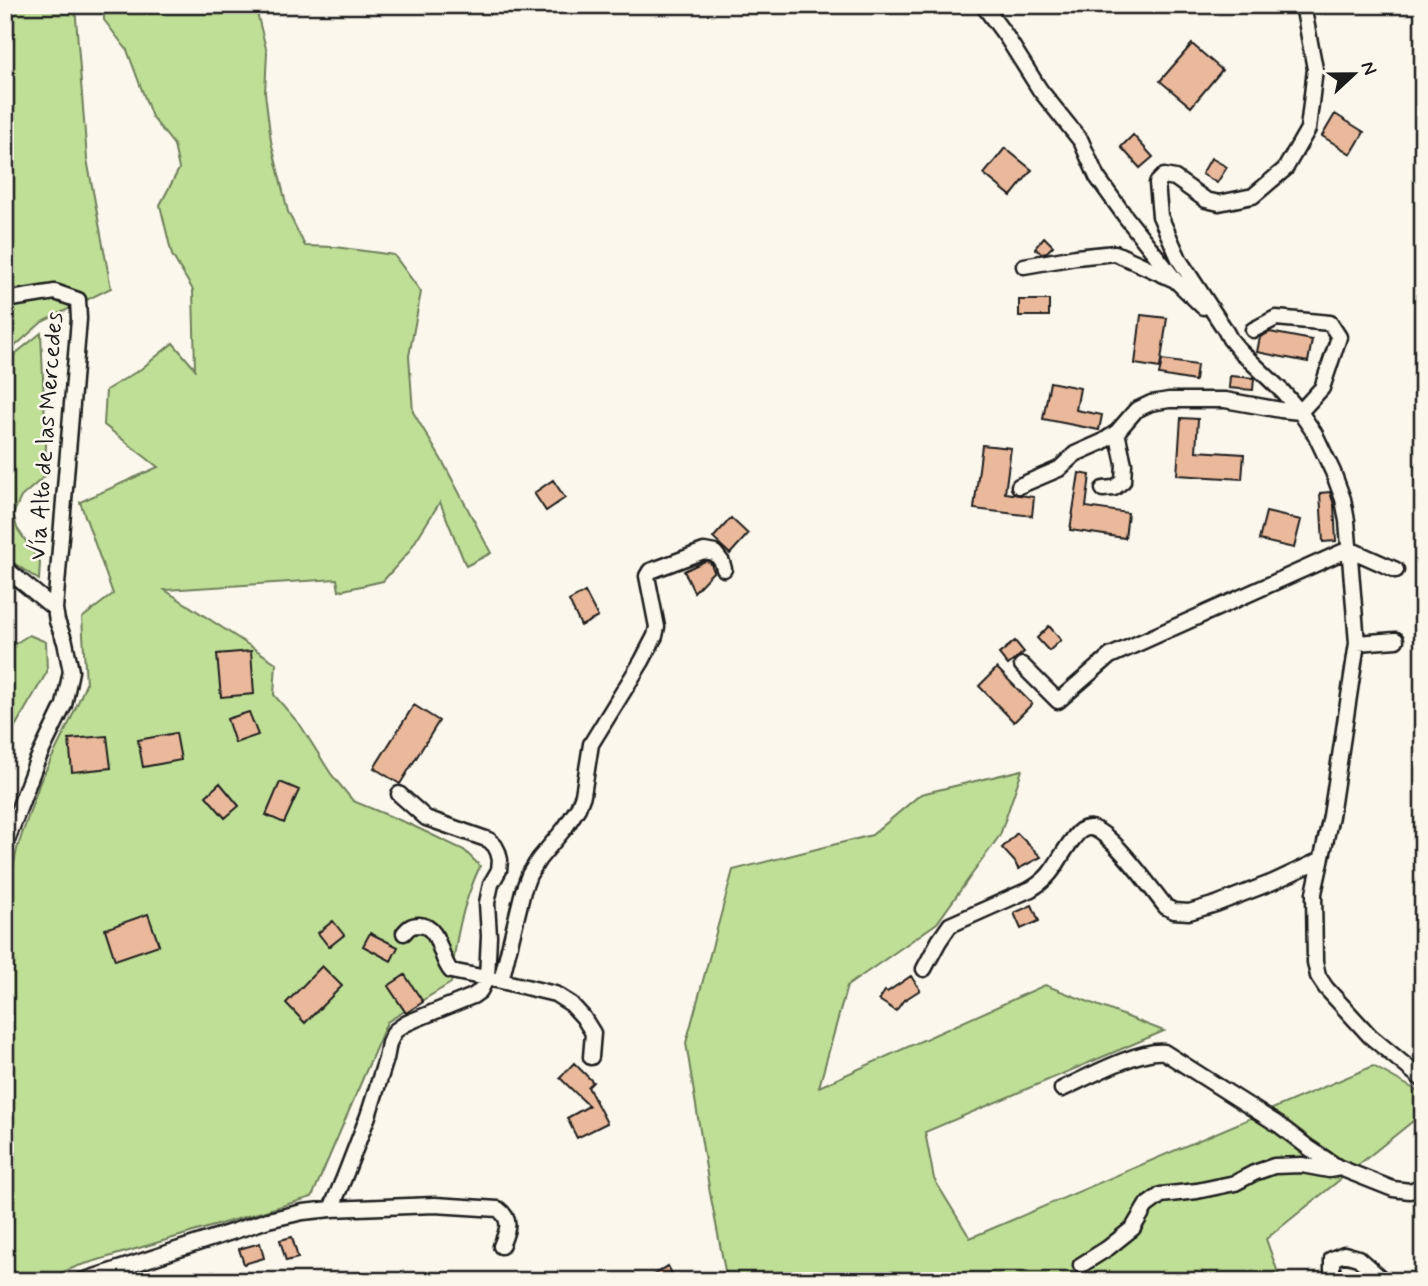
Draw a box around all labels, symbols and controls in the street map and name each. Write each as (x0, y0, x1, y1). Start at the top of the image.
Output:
north arrow (1320, 38, 1390, 108)
text: N (1354, 58, 1382, 79)
street label: Vía Alto de las Mercedes (22, 310, 71, 561)

